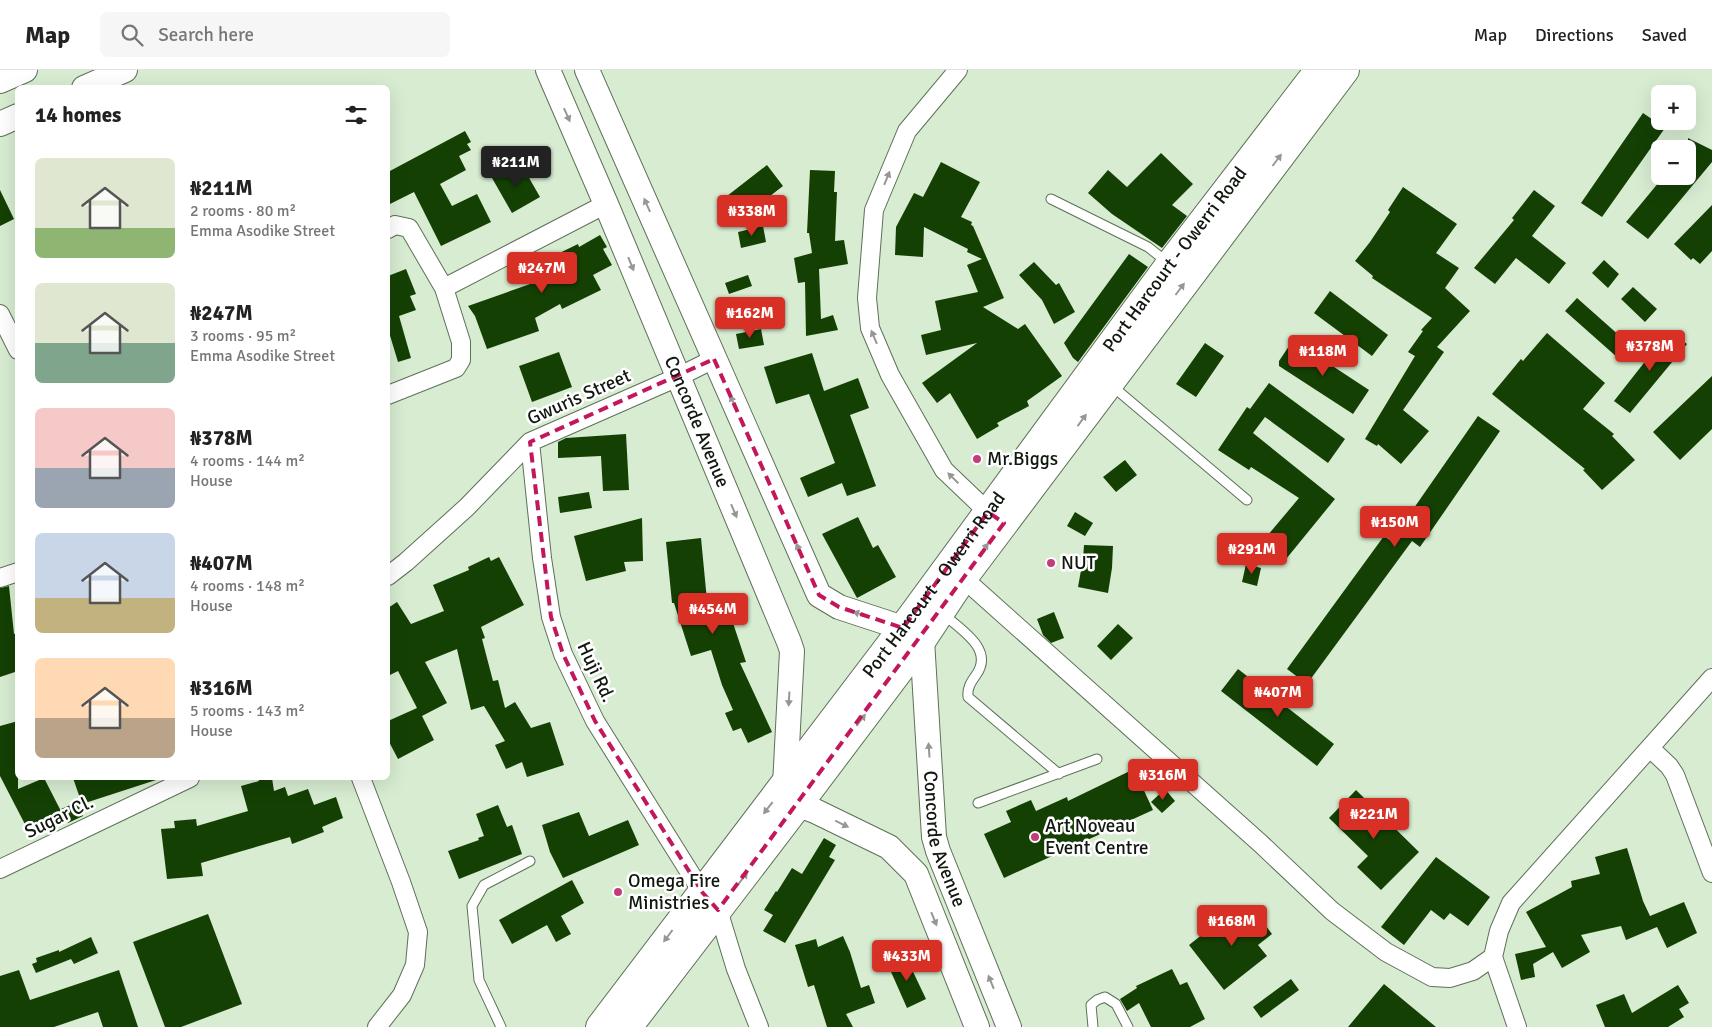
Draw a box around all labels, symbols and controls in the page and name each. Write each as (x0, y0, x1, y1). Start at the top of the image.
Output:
search box (100, 12, 450, 57)
text: Map (25, 20, 70, 50)
icon: search (118, 21, 146, 49)
text: Search here (158, 23, 254, 47)
text: Map (1474, 24, 1507, 46)
text: Directions (1535, 24, 1614, 46)
text: Saved (1642, 24, 1687, 46)
map controls (1651, 85, 1696, 185)
button: + (1651, 85, 1696, 130)
icon: filters (342, 101, 370, 129)
text: 14 homes (35, 102, 121, 128)
one-way arrow (564, 108, 572, 122)
button: − (1651, 140, 1696, 185)
pin: ₦211M (481, 146, 551, 188)
text: ₦211M (492, 152, 540, 172)
one-way arrow (1272, 154, 1283, 167)
street label: Port Harcourt - Owerri Road (1097, 162, 1252, 357)
one-way arrow (884, 171, 892, 185)
text: ₦211M (190, 175, 253, 201)
icon: home (75, 178, 135, 238)
pin: ₦338M (717, 194, 787, 237)
one-way arrow (642, 198, 650, 212)
text: 2 rooms · 80 m² (190, 201, 296, 221)
text: ₦338M (728, 201, 776, 221)
text: Emma Asodike Street (190, 221, 335, 241)
pin: ₦247M (507, 252, 577, 294)
one-way arrow (628, 257, 636, 271)
text: ₦247M (518, 258, 566, 278)
one-way arrow (1174, 283, 1185, 296)
pin: ₦162M (715, 296, 785, 339)
text: ₦247M (190, 300, 253, 326)
icon: home (75, 303, 135, 363)
text: ₦162M (726, 303, 774, 323)
text: 3 rooms · 95 m² (190, 326, 296, 346)
one-way arrow (869, 330, 877, 344)
pin: ₦378M (1615, 330, 1685, 372)
pin: ₦118M (1288, 334, 1358, 377)
text: ₦378M (1626, 336, 1674, 356)
text: ₦118M (1299, 341, 1347, 361)
text: Emma Asodike Street (190, 346, 335, 366)
street label: Concorde Avenue (659, 352, 735, 491)
street label: Gwuris Street (524, 363, 635, 430)
one-way arrow (729, 395, 737, 409)
one-way arrow (1077, 414, 1088, 427)
text: ₦378M (190, 425, 253, 451)
icon: home (75, 428, 135, 488)
place label: Mr.Biggs (987, 447, 1058, 471)
text: 4 rooms · 144 m² (190, 451, 305, 471)
marker: Mr.Biggs (971, 453, 983, 465)
text: House (190, 471, 233, 491)
one-way arrow (947, 472, 959, 484)
street label: Port Harcourt - Owerri Road (857, 487, 1011, 683)
one-way arrow (731, 504, 739, 518)
pin: ₦150M (1360, 506, 1430, 548)
text: ₦150M (1371, 512, 1419, 532)
pin: ₦291M (1217, 532, 1287, 575)
text: ₦291M (1228, 539, 1276, 559)
one-way arrow (794, 543, 802, 557)
one-way arrow (979, 543, 990, 556)
text: ₦407M (190, 550, 253, 576)
place label: NUT (1061, 551, 1097, 575)
icon: home (75, 553, 135, 613)
marker: NUT (1045, 557, 1057, 569)
text: 4 rooms · 148 m² (190, 576, 305, 596)
pin: ₦454M (678, 592, 748, 635)
text: House (190, 596, 233, 616)
text: ₦454M (689, 599, 737, 619)
one-way arrow (852, 609, 867, 617)
street label: Huji Rd. (572, 638, 620, 706)
text: ₦316M (190, 675, 253, 701)
pin: ₦407M (1243, 676, 1313, 718)
icon: home (75, 678, 135, 738)
text: ₦407M (1254, 682, 1302, 702)
one-way arrow (785, 692, 793, 708)
text: 5 rooms · 143 m² (190, 701, 305, 721)
one-way arrow (855, 714, 866, 727)
text: House (190, 721, 233, 741)
one-way arrow (924, 742, 932, 758)
pin: ₦316M (1128, 758, 1198, 801)
text: ₦316M (1139, 765, 1187, 785)
street label: Concorde Avenue (918, 770, 971, 910)
street label: Sugar Cl. (21, 790, 97, 844)
pin: ₦221M (1339, 798, 1409, 840)
one-way arrow (762, 801, 773, 814)
text: ₦221M (1350, 804, 1398, 824)
place label: Art Noveau Event Centre (1045, 814, 1149, 860)
one-way arrow (835, 820, 849, 828)
marker: Art Noveau Event Centre (1029, 831, 1041, 843)
place label: Omega Fire Ministries (628, 869, 720, 915)
one-way arrow (738, 871, 748, 885)
marker: Omega Fire Ministries (612, 886, 624, 898)
pin: ₦168M (1197, 904, 1267, 947)
text: ₦168M (1208, 911, 1256, 931)
one-way arrow (930, 912, 938, 927)
one-way arrow (663, 929, 673, 943)
pin: ₦433M (872, 940, 942, 982)
text: ₦433M (883, 946, 931, 966)
one-way arrow (987, 974, 995, 989)

